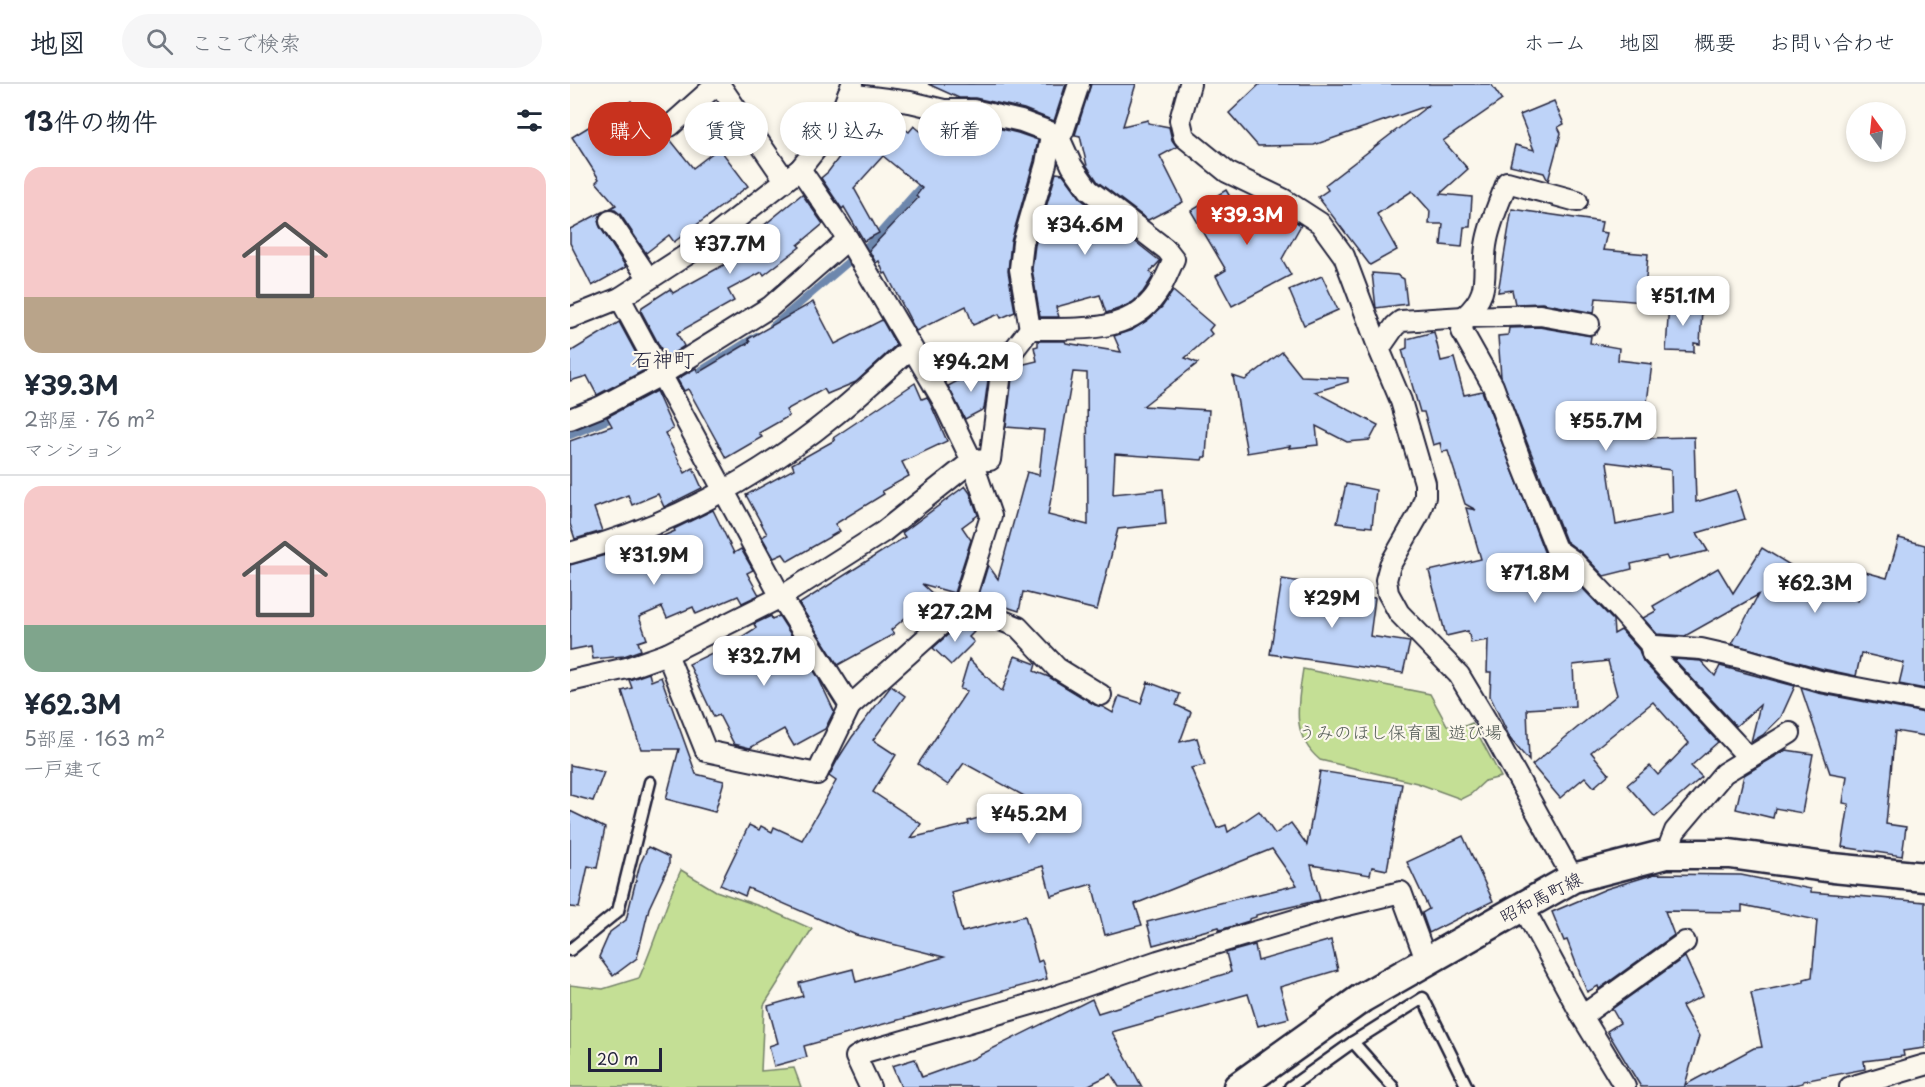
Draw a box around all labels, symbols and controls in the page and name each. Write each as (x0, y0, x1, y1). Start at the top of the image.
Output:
search box (122, 14, 542, 68)
text: 地図 (30, 20, 86, 63)
icon: search (143, 25, 176, 58)
text: ここで検索 (191, 25, 301, 58)
text: ホーム (1524, 25, 1586, 57)
text: 地図 (1619, 25, 1661, 57)
text: 概要 (1694, 25, 1736, 57)
text: お問い合わせ (1769, 25, 1895, 57)
text: 13件の物件 (24, 101, 157, 140)
chip: 購入 (588, 102, 672, 156)
chip: 賃貸 (684, 102, 768, 156)
chip: 絞り込み (780, 102, 906, 156)
chip: 新着 (918, 102, 1002, 156)
north arrow (1846, 102, 1906, 162)
map controls (1846, 102, 1906, 162)
icon: filters (513, 104, 546, 137)
pin: ¥39.3M (1198, 195, 1296, 246)
text: ¥39.3M (1211, 199, 1283, 229)
pin: ¥34.6M (1036, 205, 1134, 256)
icon: home (231, 206, 339, 314)
text: ¥34.6M (1047, 209, 1123, 239)
pin: ¥37.7M (681, 224, 779, 275)
text: ¥37.7M (694, 228, 766, 258)
pin: ¥51.1M (1634, 276, 1732, 327)
text: ¥51.1M (1651, 280, 1715, 310)
district label: 石神町 (632, 342, 695, 374)
pin: ¥94.2M (922, 342, 1020, 393)
text: ¥94.2M (933, 346, 1009, 376)
text: ¥39.3M (24, 365, 119, 404)
pin: ¥55.7M (1557, 401, 1655, 452)
text: 2部屋 · 76 m² (24, 404, 155, 434)
text: ¥55.7M (1569, 405, 1643, 435)
text: マンション (24, 434, 123, 464)
icon: home (231, 525, 339, 633)
pin: ¥31.9M (605, 535, 703, 586)
text: ¥31.9M (619, 539, 689, 569)
pin: ¥71.8M (1486, 553, 1584, 604)
text: ¥71.8M (1500, 557, 1570, 587)
pin: ¥62.3M (1766, 563, 1864, 614)
text: ¥62.3M (1778, 567, 1852, 597)
pin: ¥29M (1296, 578, 1368, 629)
text: ¥29M (1303, 582, 1361, 612)
pin: ¥27.2M (906, 592, 1004, 643)
text: ¥27.2M (917, 596, 993, 626)
pin: ¥32.7M (715, 636, 813, 687)
text: ¥32.7M (727, 640, 801, 670)
text: ¥62.3M (24, 684, 121, 723)
park label: うみのほし保育園 遊び場 (1298, 718, 1502, 745)
text: 5部屋 · 163 m² (24, 723, 165, 753)
text: 一戸建て (24, 753, 104, 783)
pin: ¥45.2M (980, 794, 1078, 845)
text: ¥45.2M (991, 798, 1067, 828)
street label: 昭和馬町線 (1494, 864, 1587, 929)
scale bar (588, 1045, 662, 1072)
text: 20 m (597, 1046, 638, 1070)

